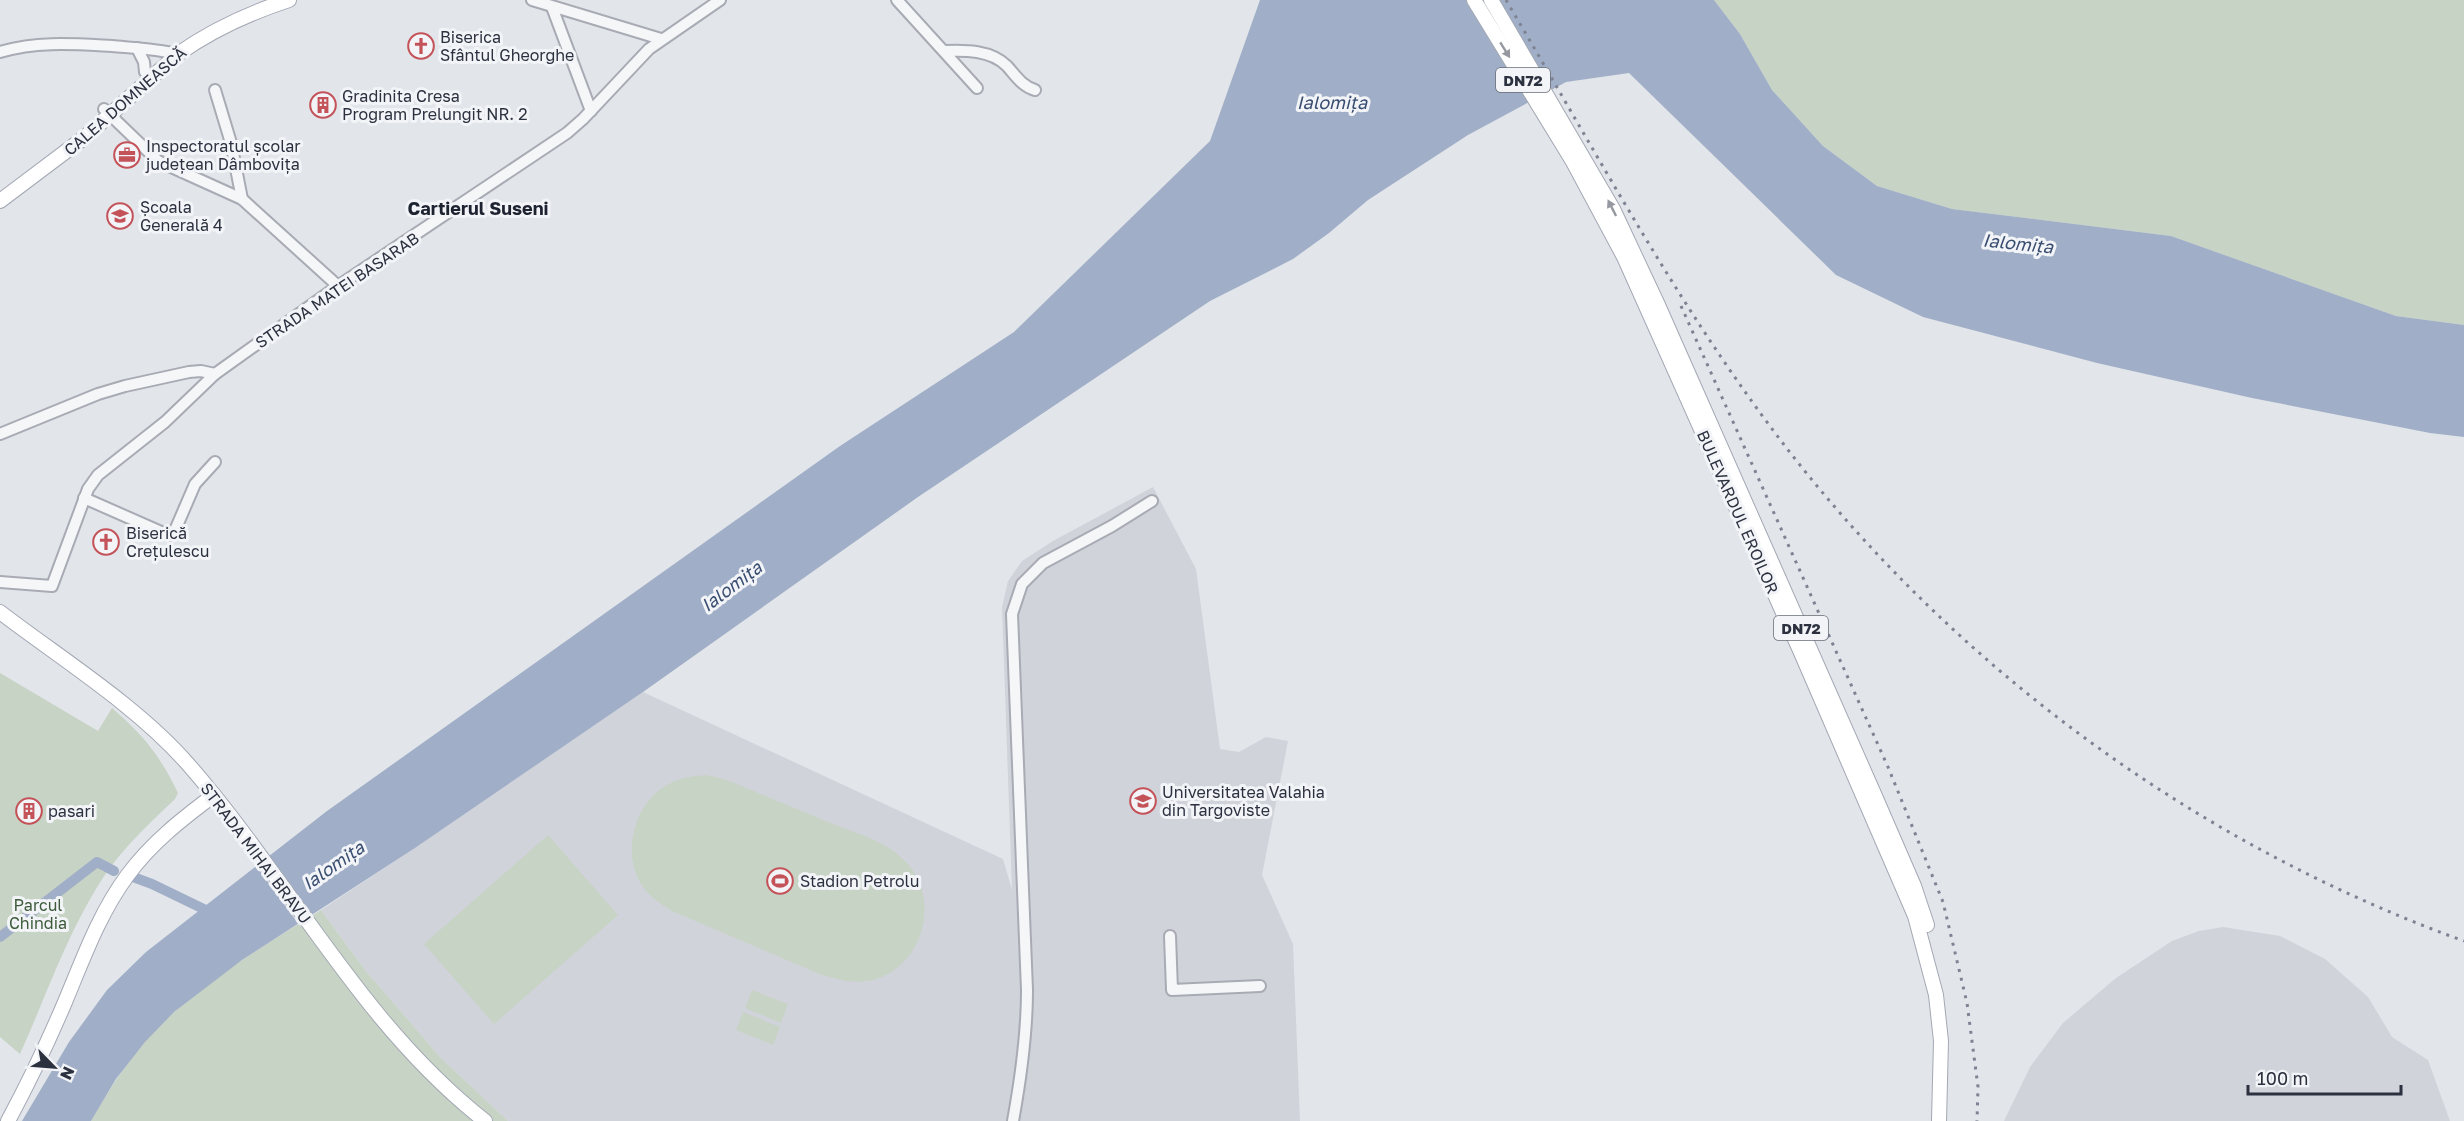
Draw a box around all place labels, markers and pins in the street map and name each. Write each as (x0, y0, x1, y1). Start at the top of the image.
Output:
place label: Biserica Sfântul Gheorghe (440, 27, 574, 65)
church icon: Biserica Sfântul Gheorghe (406, 31, 436, 61)
place label: Gradinita Cresa Program Prelungit NR. 2 (342, 86, 527, 124)
building icon: Gradinita Cresa Program Prelungit NR. 2 (308, 90, 338, 120)
place label: Inspectoratul școlar județean Dâmbovița (145, 136, 301, 174)
office icon: Inspectoratul școlar județean Dâmbovița (112, 140, 142, 170)
place label: Școala Generală 4 (140, 197, 223, 235)
school or university icon: Școala Generală 4 (105, 201, 135, 231)
place label: Biserică Crețulescu (126, 523, 209, 561)
church icon: Biserică Crețulescu (91, 527, 121, 557)
place label: Universitatea Valahia din Targoviste (1162, 782, 1325, 820)
school or university icon: Universitatea Valahia din Targoviste (1128, 786, 1158, 816)
building icon: pasari (14, 796, 44, 826)
place label: pasari (48, 801, 95, 821)
sports icon: Stadion Petrolu (765, 866, 795, 896)
place label: Stadion Petrolu (800, 871, 919, 891)

